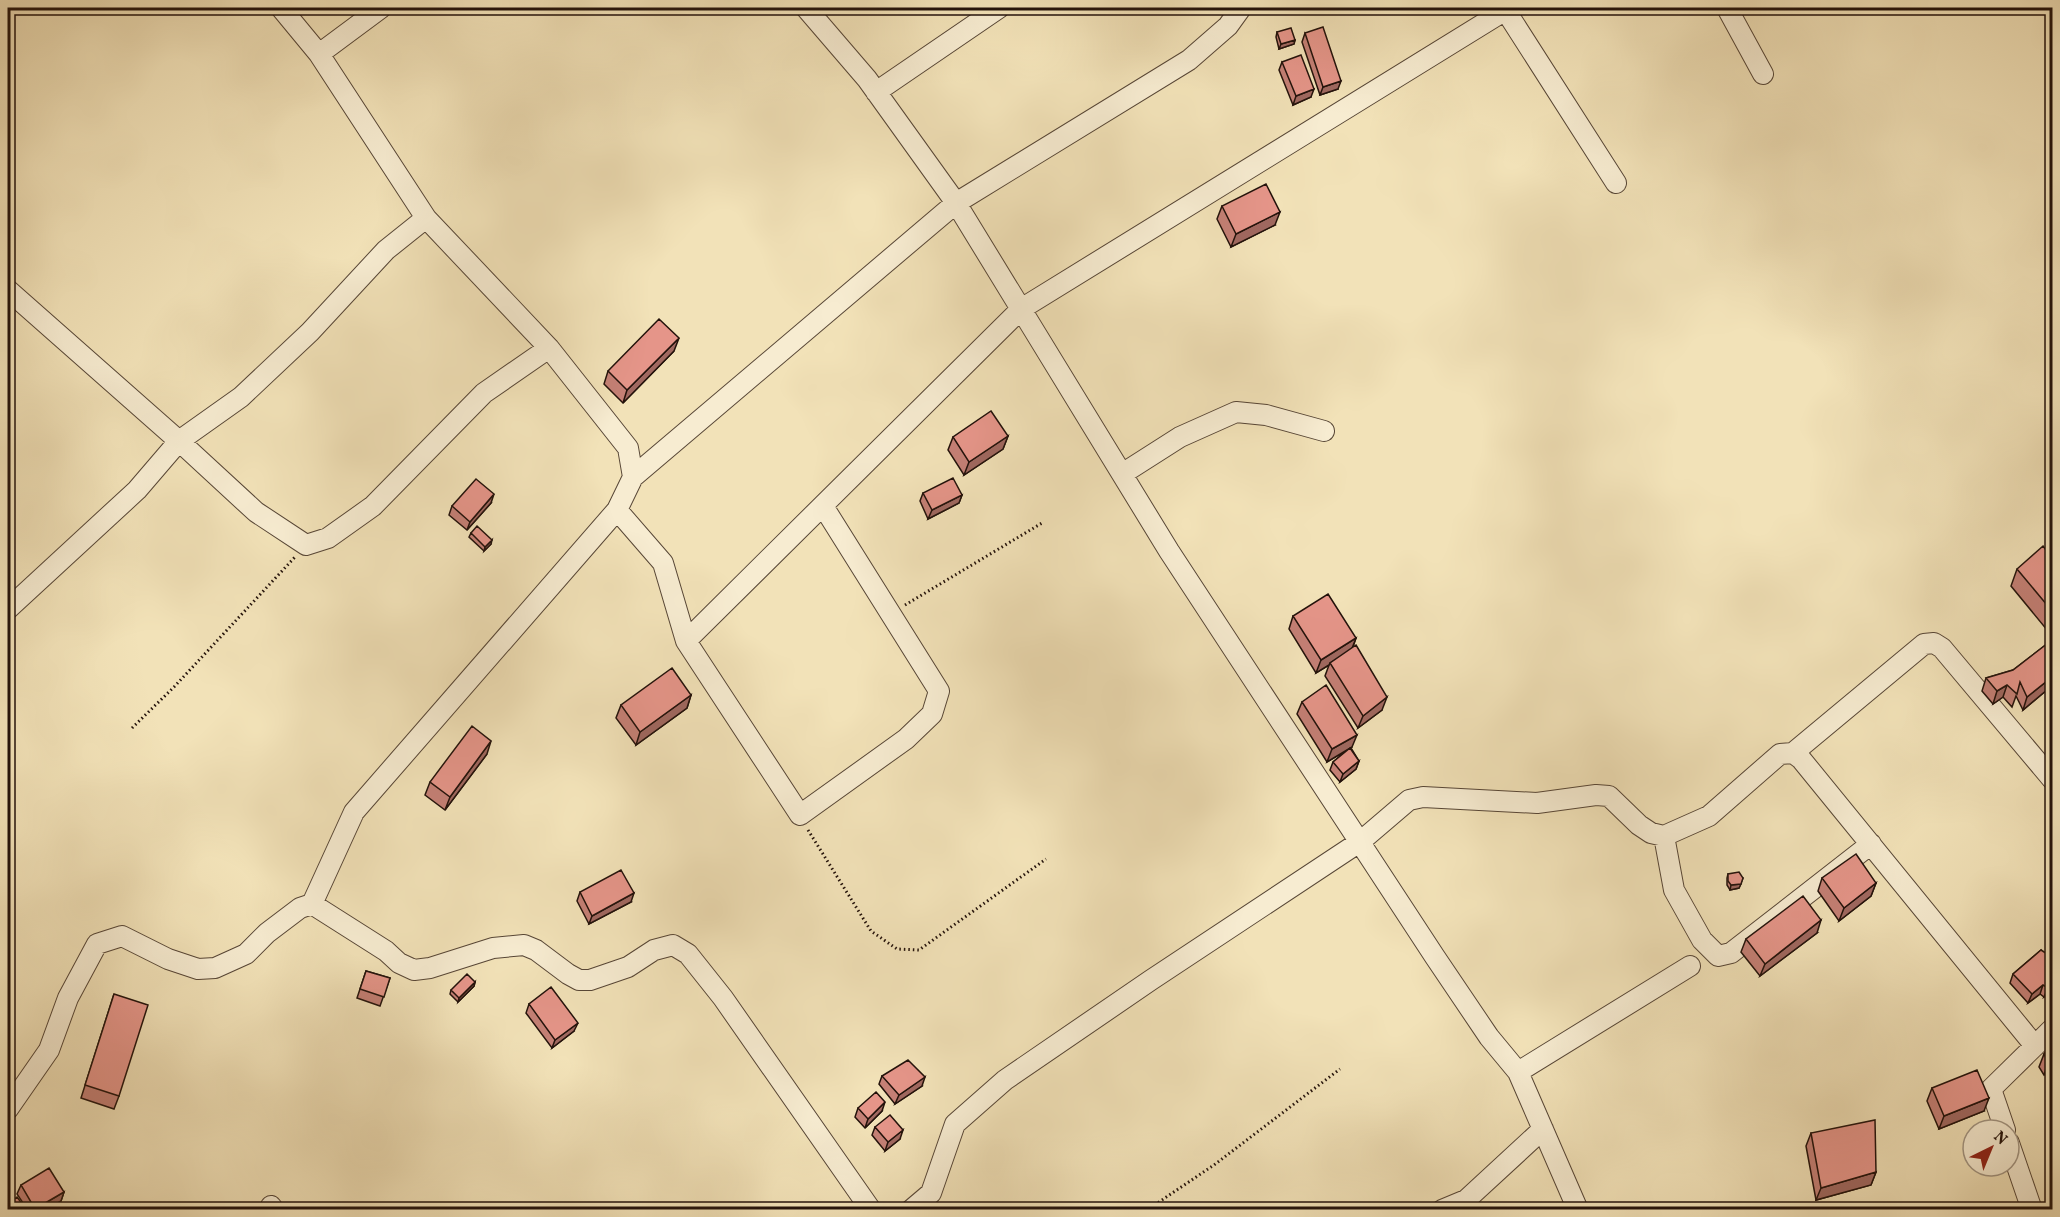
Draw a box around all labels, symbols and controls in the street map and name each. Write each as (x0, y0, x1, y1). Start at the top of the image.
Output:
north arrow (1961, 1118, 2021, 1178)
text: N (1988, 1126, 2012, 1151)

